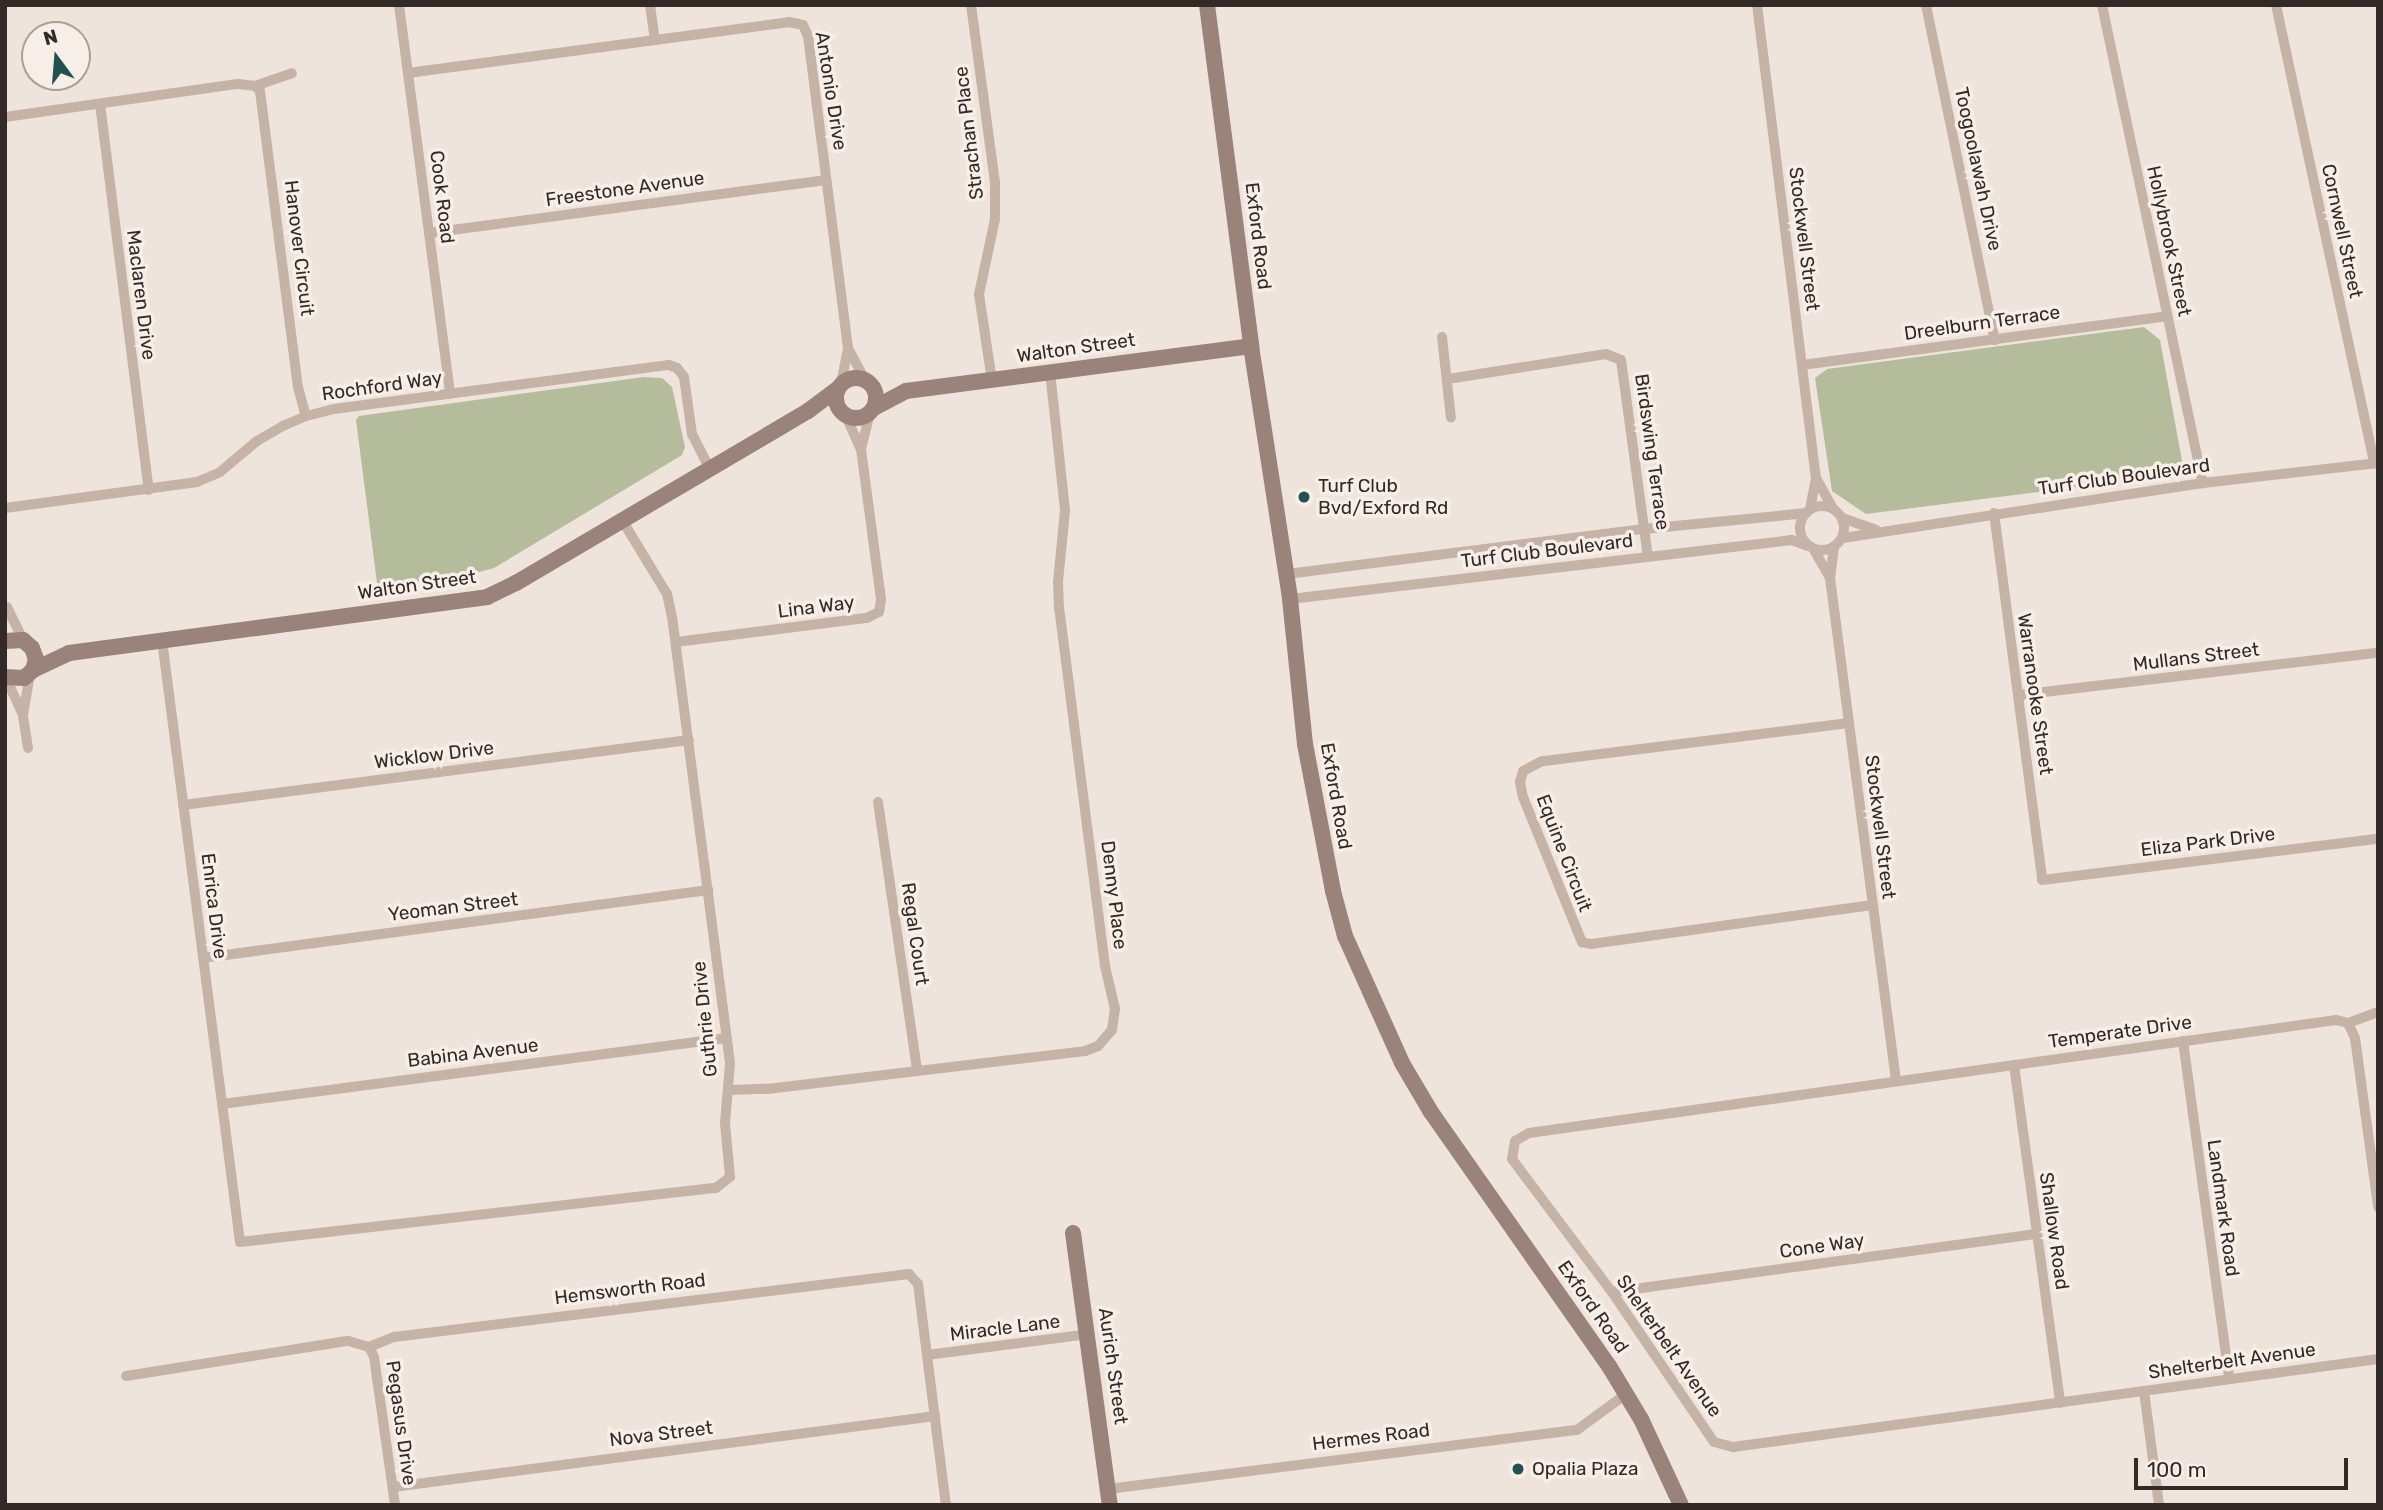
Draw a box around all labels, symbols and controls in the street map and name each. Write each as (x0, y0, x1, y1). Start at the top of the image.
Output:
north arrow (21, 21, 91, 91)
text: N (41, 24, 60, 50)
street label: Antonio Drive (810, 30, 852, 152)
street label: Strachan Place (950, 65, 988, 201)
street label: Toogoolawah Drive (1950, 85, 2006, 253)
street label: Cook Road (425, 149, 459, 245)
street label: Cornwell Street (2317, 162, 2367, 300)
street label: Hollybrook Street (2142, 163, 2196, 319)
street label: Stockwell Street (1784, 166, 1824, 312)
street label: Freestone Avenue (544, 167, 706, 211)
street label: Hanover Circuit (279, 179, 319, 317)
street label: Exford Road (1240, 181, 1276, 291)
street label: Maclaren Drive (122, 229, 160, 361)
street label: Dreelburn Terrace (1902, 301, 2062, 345)
street label: Walton Street (1015, 328, 1137, 368)
street label: Rochford Way (320, 366, 444, 406)
street label: Birdswing Terrace (1630, 372, 1674, 532)
street label: Turf Club Boulevard (2036, 454, 2212, 500)
place label: Turf Club Bvd/Exford Rd (1318, 475, 1448, 519)
marker: Turf Club Bvd/Exford Rd (1296, 489, 1312, 505)
street label: Turf Club Boulevard (1459, 529, 1635, 573)
street label: Walton Street (356, 565, 478, 605)
street label: Lina Way (776, 591, 856, 623)
street label: Warranooke Street (2012, 612, 2058, 776)
street label: Mullans Street (2132, 638, 2260, 676)
street label: Wicklow Drive (373, 736, 495, 774)
street label: Exford Road (1315, 741, 1357, 851)
street label: Stockwell Street (1860, 754, 1900, 900)
street label: Equine Circuit (1531, 791, 1597, 915)
street label: Eliza Park Drive (2139, 822, 2277, 862)
street label: Denny Place (1096, 839, 1132, 951)
street label: Enrica Drive (196, 852, 232, 960)
street label: Regal Court (896, 881, 934, 987)
street label: Yeoman Street (387, 888, 519, 926)
street label: Guthrie Drive (688, 960, 722, 1078)
street label: Temperate Drive (2047, 1011, 2193, 1053)
street label: Babina Avenue (406, 1034, 540, 1072)
street label: Landmark Road (2202, 1138, 2244, 1278)
street label: Shallow Road (2034, 1171, 2074, 1291)
street label: Cone Way (1778, 1229, 1866, 1263)
street label: Exford Road (1553, 1256, 1633, 1358)
street label: Hemsworth Road (553, 1268, 707, 1310)
street label: Shelterbelt Avenue (1611, 1270, 1727, 1422)
street label: Aurich Street (1094, 1306, 1132, 1426)
street label: Miracle Lane (949, 1310, 1061, 1346)
street label: Shelterbelt Avenue (2147, 1338, 2317, 1384)
street label: Pegasus Drive (381, 1359, 421, 1487)
street label: Nova Street (608, 1416, 714, 1452)
street label: Hermes Road (1311, 1418, 1431, 1456)
scale bar (2138, 1444, 2352, 1488)
text: 100 m (2147, 1457, 2206, 1482)
place label: Opalia Plaza (1532, 1458, 1638, 1480)
marker: Opalia Plaza (1510, 1461, 1526, 1477)

